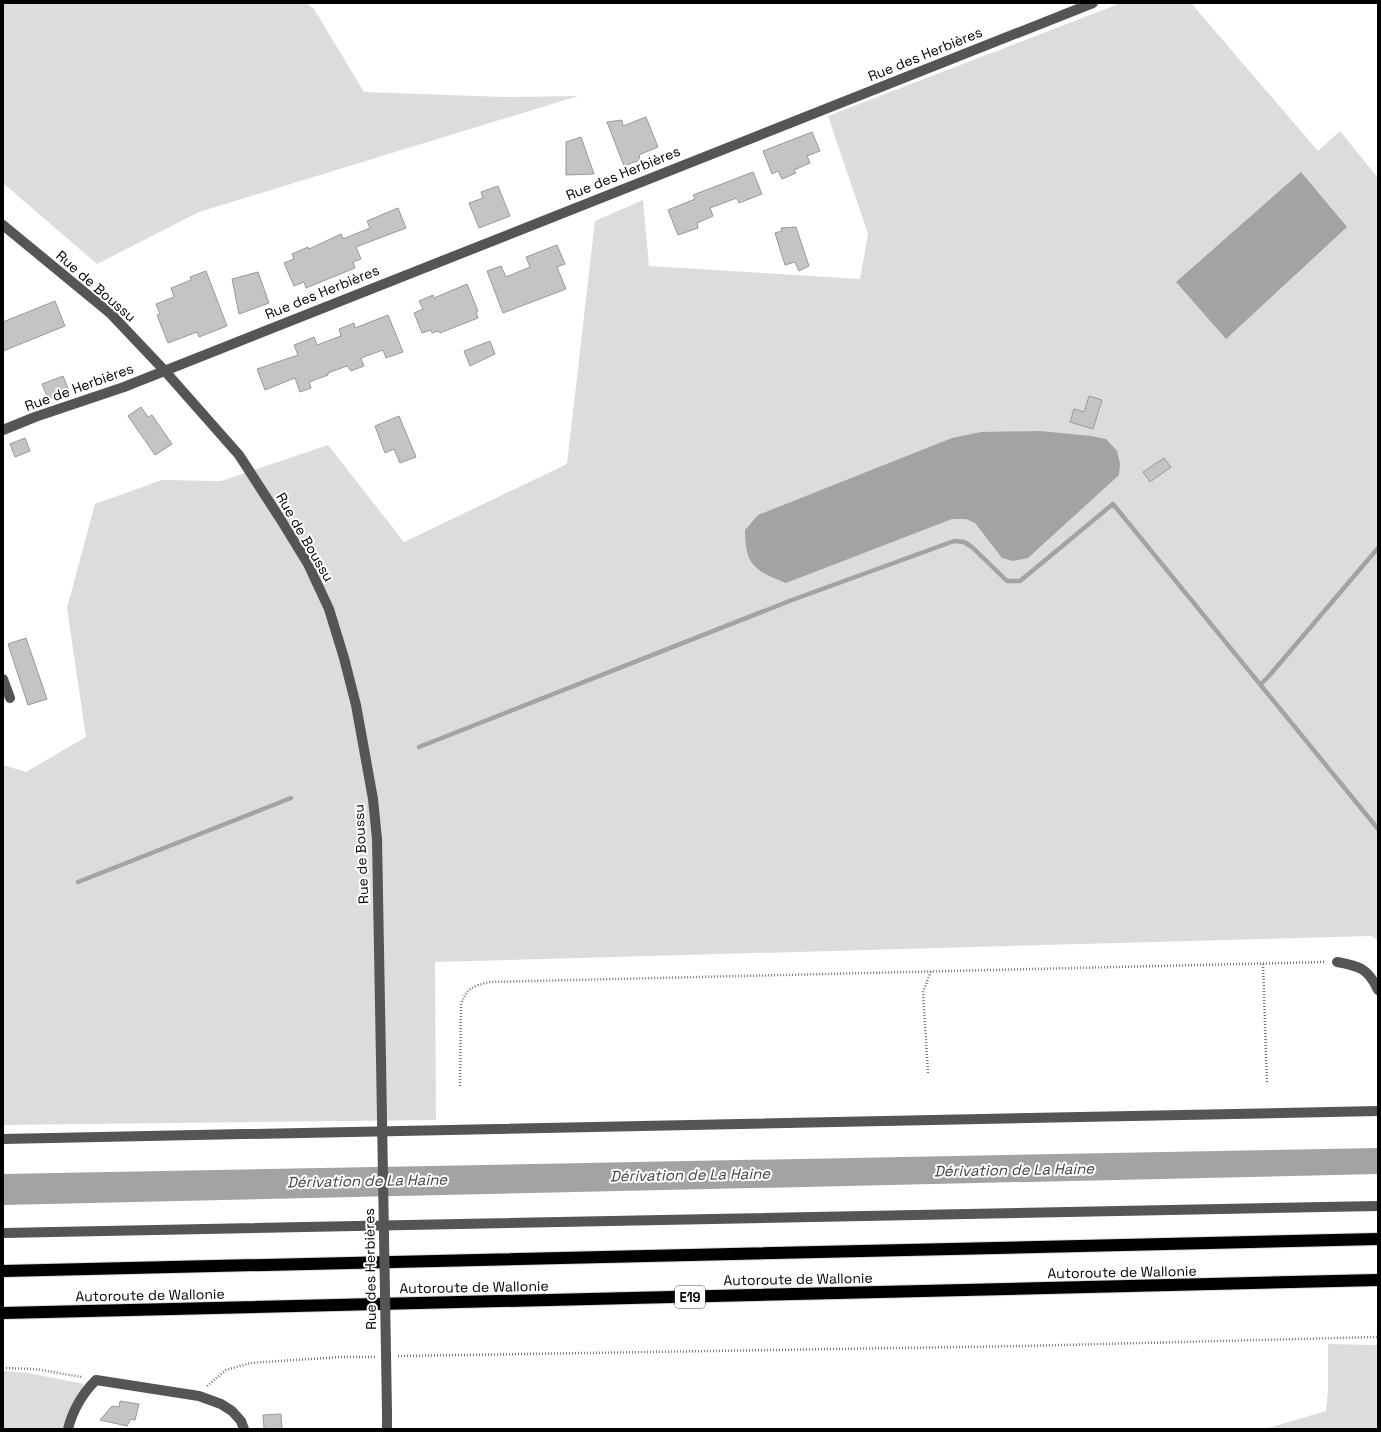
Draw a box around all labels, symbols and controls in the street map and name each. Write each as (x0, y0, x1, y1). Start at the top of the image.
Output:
street label: Rue des Herbières (865, 23, 985, 85)
street label: Rue des Herbières (563, 142, 683, 204)
street label: Rue de Boussu (52, 246, 140, 326)
street label: Rue des Herbières (262, 261, 382, 323)
street label: Rue de Herbières (22, 359, 136, 415)
street label: Rue de Boussu (272, 489, 338, 585)
street label: Rue de Boussu (349, 804, 373, 904)
water label: Dérivation de La Haine (934, 1159, 1095, 1180)
water label: Dérivation de La Haine (610, 1164, 771, 1185)
water label: Dérivation de La Haine (287, 1170, 448, 1191)
street label: Rue des Herbières (360, 1208, 380, 1330)
street label: Autoroute de Wallonie (1047, 1262, 1197, 1282)
street label: Autoroute de Wallonie (723, 1269, 873, 1289)
street label: Autoroute de Wallonie (399, 1277, 549, 1297)
street label: Autoroute de Wallonie (75, 1285, 225, 1305)
road number: E19 (675, 1286, 705, 1308)

